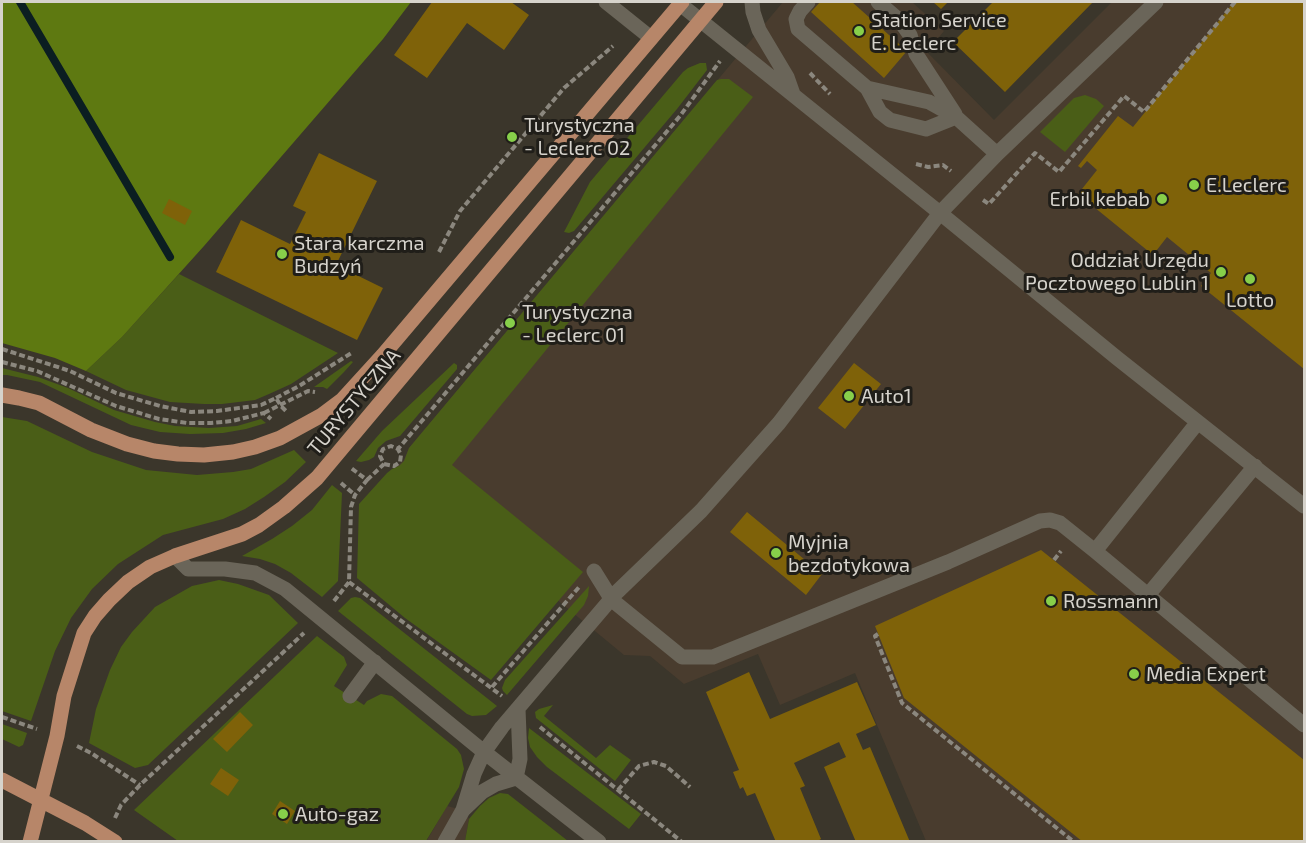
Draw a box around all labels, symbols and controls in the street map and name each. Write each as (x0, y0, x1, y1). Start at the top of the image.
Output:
place label: Station Service E. Leclerc (871, 8, 1007, 55)
marker: Station Service E. Leclerc (852, 24, 866, 38)
place label: Turystyczna - Leclerc 02 (524, 113, 635, 160)
marker: Turystyczna - Leclerc 02 (505, 130, 519, 144)
place label: E.Leclerc (1206, 173, 1287, 197)
marker: E.Leclerc (1187, 178, 1201, 192)
place label: Erbil kebab (1050, 187, 1150, 211)
marker: Erbil kebab (1155, 192, 1169, 206)
place label: Stara karczma Budzyń (294, 231, 425, 278)
marker: Stara karczma Budzyń (275, 247, 289, 261)
place label: Oddział Urzędu Pocztowego Lublin 1 (1025, 248, 1209, 295)
marker: Oddział Urzędu Pocztowego Lublin 1 (1214, 265, 1228, 279)
marker: Lotto (1243, 272, 1257, 286)
place label: Lotto (1226, 288, 1274, 312)
place label: Turystyczna - Leclerc 01 (522, 300, 633, 347)
marker: Turystyczna - Leclerc 01 (503, 316, 517, 330)
street label: TURYSTYCZNA (303, 344, 405, 460)
place label: Auto1 (861, 384, 912, 408)
marker: Auto1 (842, 389, 856, 403)
place label: Myjnia bezdotykowa (788, 530, 910, 577)
marker: Myjnia bezdotykowa (769, 546, 783, 560)
place label: Rossmann (1063, 589, 1159, 613)
marker: Rossmann (1044, 594, 1058, 608)
place label: Media Expert (1146, 662, 1266, 686)
marker: Media Expert (1127, 667, 1141, 681)
place label: Auto-gaz (295, 802, 379, 826)
marker: Auto-gaz (276, 807, 290, 821)

